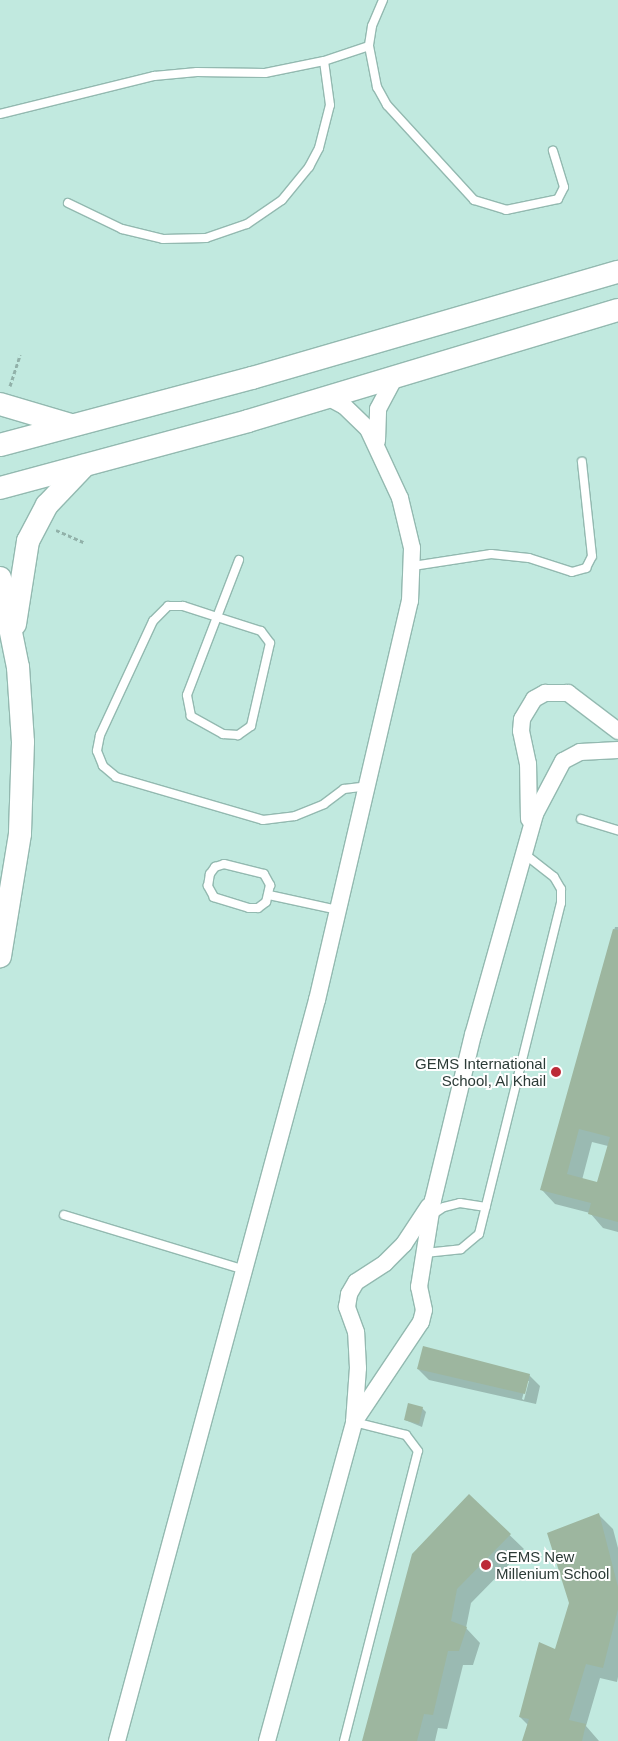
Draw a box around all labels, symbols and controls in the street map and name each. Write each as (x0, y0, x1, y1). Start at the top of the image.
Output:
place label: GEMS International School, Al Khail (415, 1054, 546, 1089)
marker: GEMS International School, Al Khail (550, 1066, 562, 1078)
place label: GEMS New Millenium School (496, 1547, 609, 1582)
marker: GEMS New Millenium School (480, 1559, 492, 1571)

